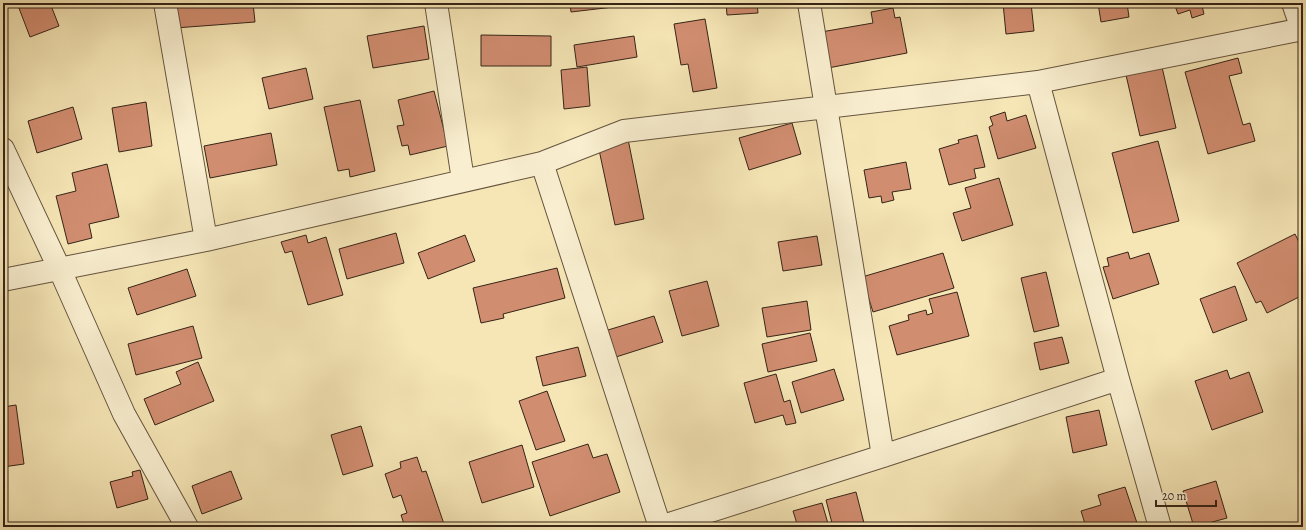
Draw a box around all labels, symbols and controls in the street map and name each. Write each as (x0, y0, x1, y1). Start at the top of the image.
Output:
scale bar (1156, 482, 1216, 508)
text: 20 m (1162, 488, 1186, 504)

